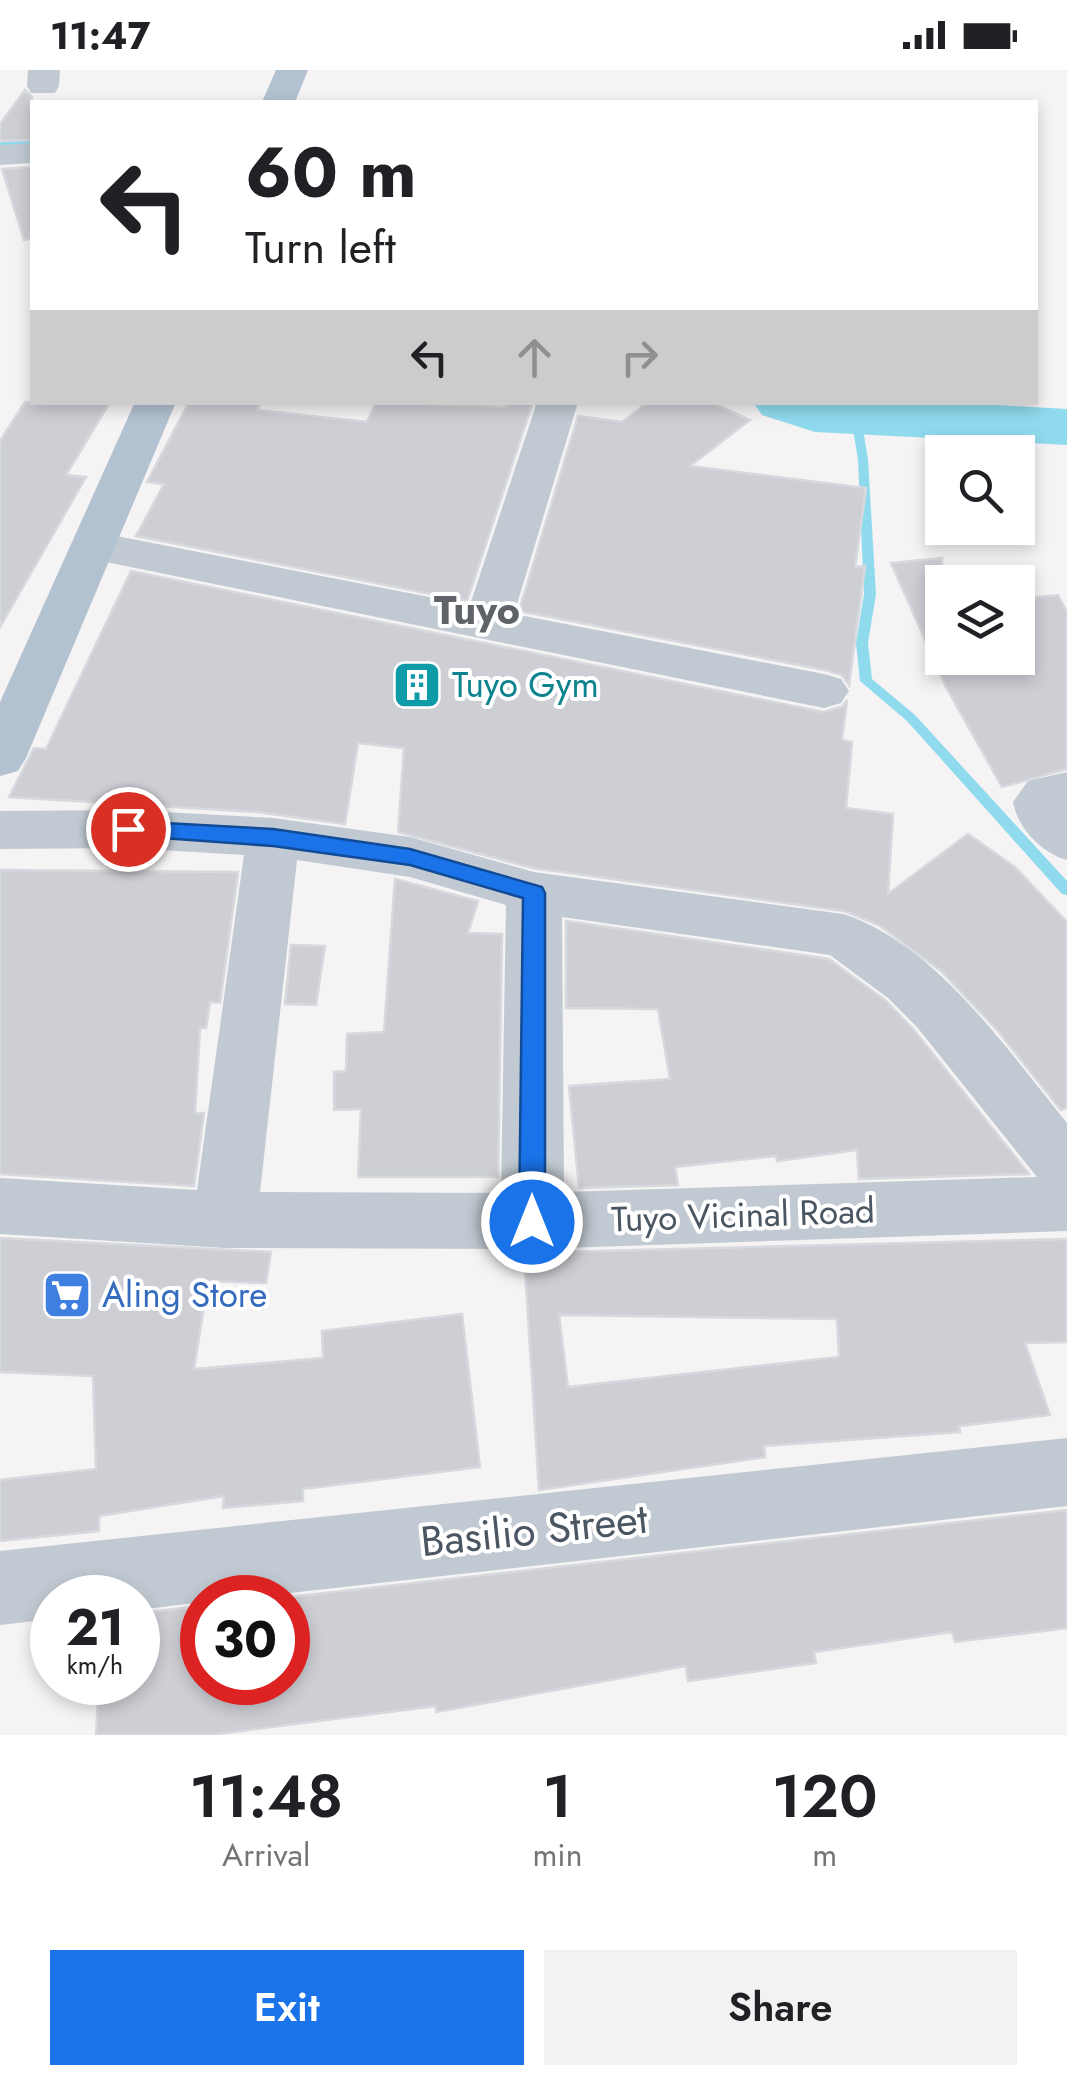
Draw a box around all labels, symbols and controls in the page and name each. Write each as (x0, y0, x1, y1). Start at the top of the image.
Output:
text: 11:47 (50, 8, 150, 63)
text: 60 m (245, 122, 417, 223)
icon: left (80, 140, 210, 270)
text: Turn left (245, 215, 396, 280)
icon: left (402, 330, 457, 385)
icon: ahead (507, 330, 562, 385)
icon: right (612, 330, 667, 385)
map controls (925, 435, 1035, 675)
button: search (925, 435, 1035, 545)
button: layers (925, 565, 1035, 675)
district label: Tuyo (434, 581, 520, 639)
building icon: Tuyo Gym (391, 659, 443, 711)
place label: Tuyo Gym (452, 660, 599, 710)
pin (86, 787, 171, 872)
icon: arrive (101, 802, 156, 857)
position arrow (480, 1170, 584, 1274)
street label: Tuyo Vicinal Road (610, 1185, 876, 1245)
supermarket icon: Aling Store (41, 1269, 93, 1321)
place label: Aling Store (102, 1270, 267, 1320)
street label: Basilio Street (418, 1488, 650, 1572)
speed limit sign: 30 (180, 1575, 310, 1705)
text: 21 (66, 1591, 124, 1664)
text: km/h (67, 1647, 123, 1683)
text: 11:48 (189, 1753, 343, 1840)
text: 1 (543, 1753, 572, 1840)
text: 120 (772, 1753, 878, 1840)
text: Arrival (222, 1832, 310, 1878)
text: min (532, 1832, 582, 1878)
text: m (812, 1832, 837, 1878)
button: Exit (50, 1950, 524, 2065)
button: Share (544, 1950, 1017, 2065)

